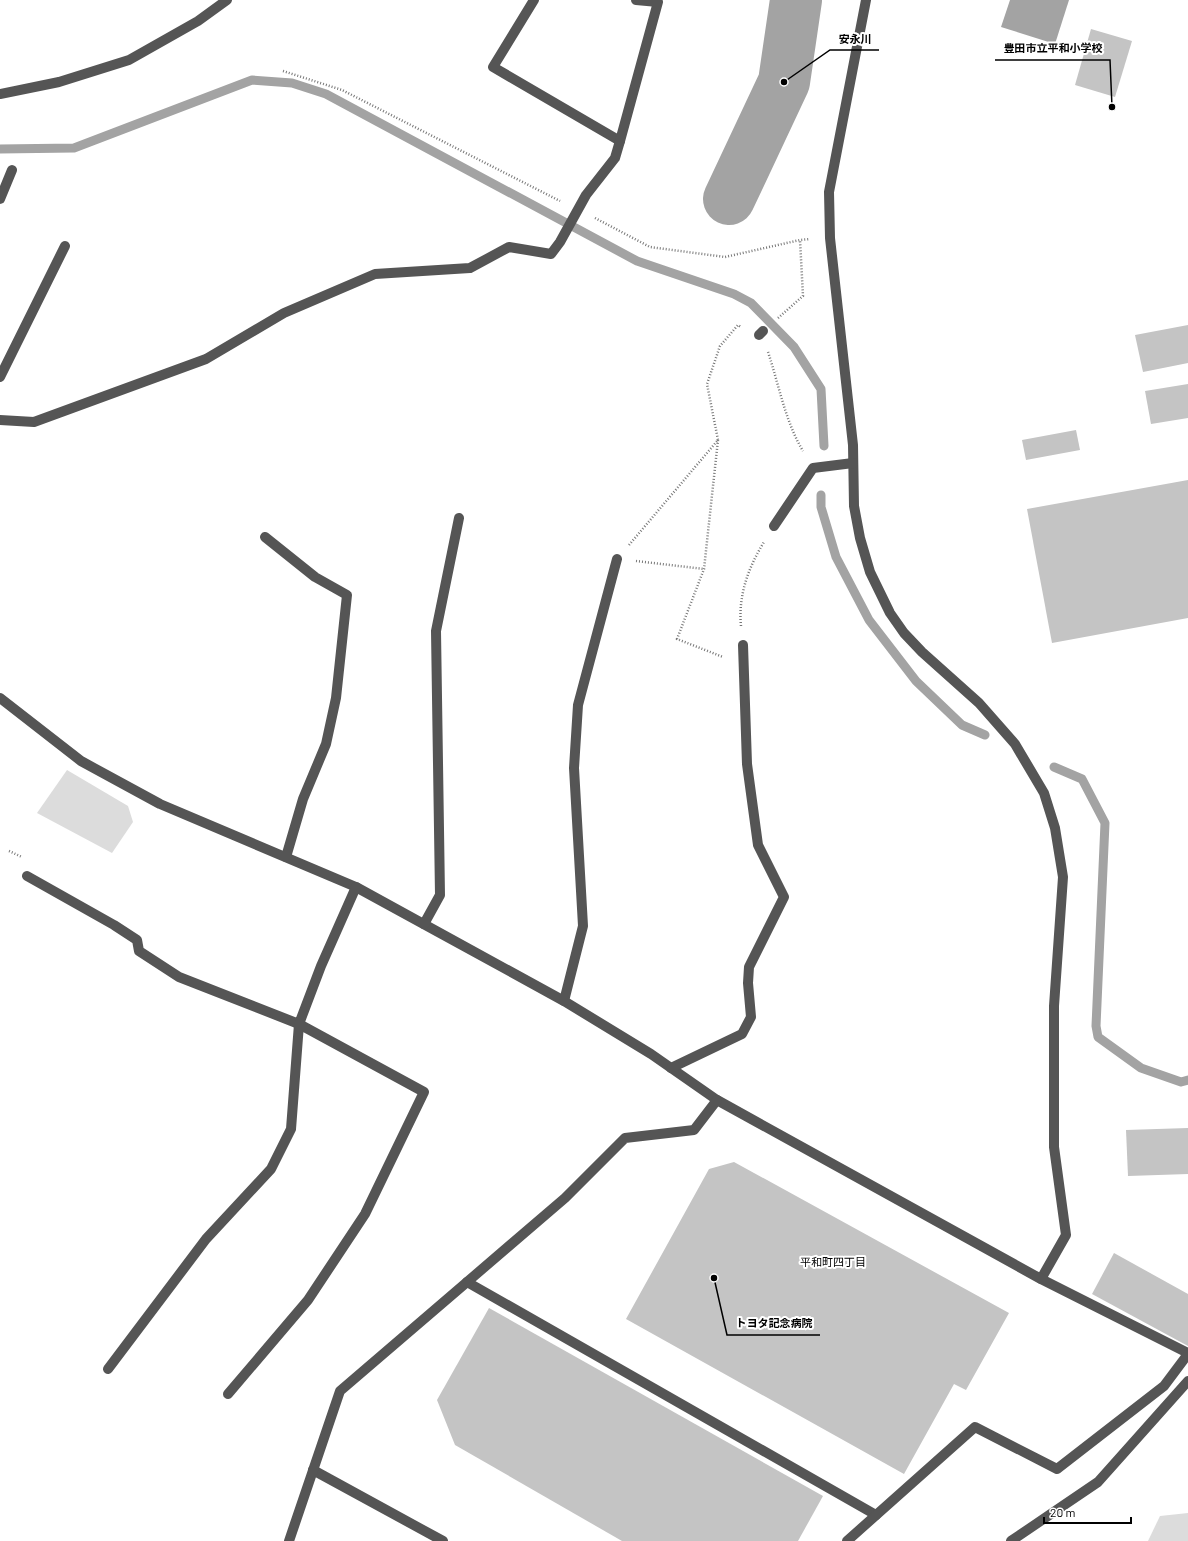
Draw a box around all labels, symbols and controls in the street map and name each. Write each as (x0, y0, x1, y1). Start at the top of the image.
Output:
callout: 安永川 (830, 27, 879, 50)
text: 安永川 (839, 32, 872, 45)
callout: 豊田市立平和小学校 (995, 37, 1110, 60)
text: 豊田市立平和小学校 (1004, 41, 1103, 54)
district label: 平和町四丁目 (800, 1255, 866, 1268)
callout: トヨタ記念病院 (727, 1312, 820, 1335)
text: トヨタ記念病院 (736, 1316, 813, 1329)
scale bar (1044, 1499, 1131, 1525)
text: 20 m (1050, 1505, 1076, 1519)

